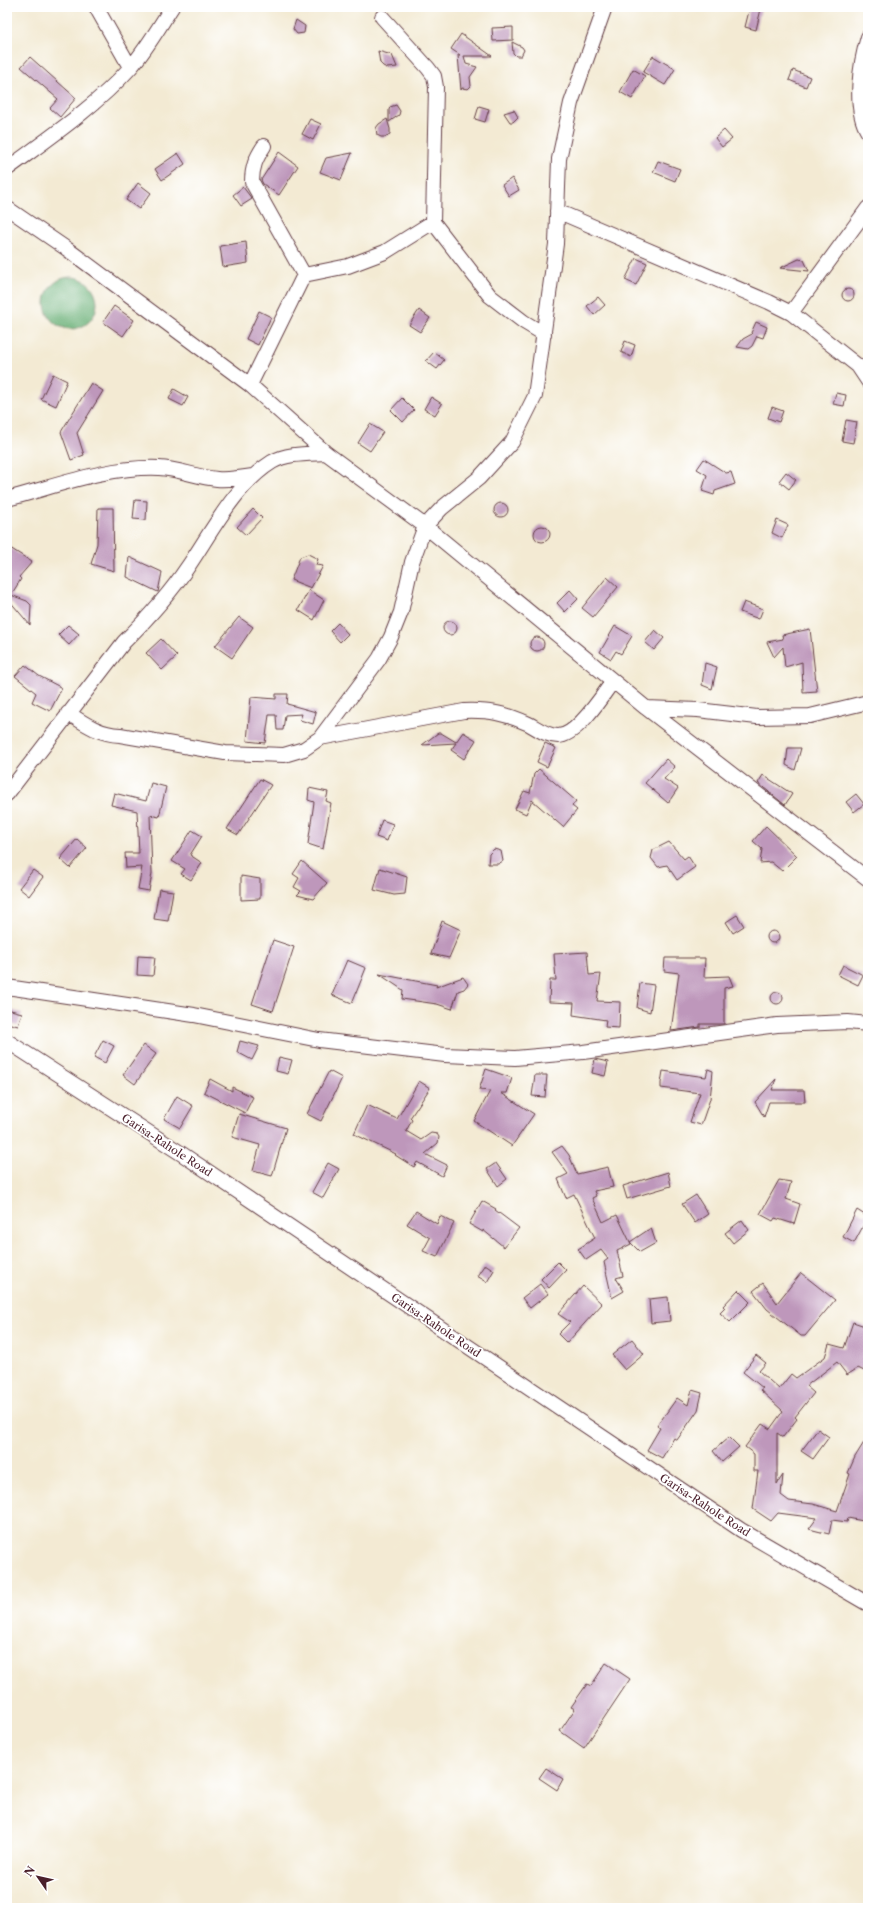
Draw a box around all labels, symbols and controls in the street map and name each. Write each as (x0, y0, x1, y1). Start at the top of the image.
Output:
street label: Garisa-Rahole Road (119, 1110, 215, 1180)
street label: Garisa-Rahole Road (388, 1290, 484, 1360)
street label: Garisa-Rahole Road (657, 1470, 753, 1540)
north arrow (18, 1857, 58, 1897)
text: N (21, 1863, 38, 1879)

